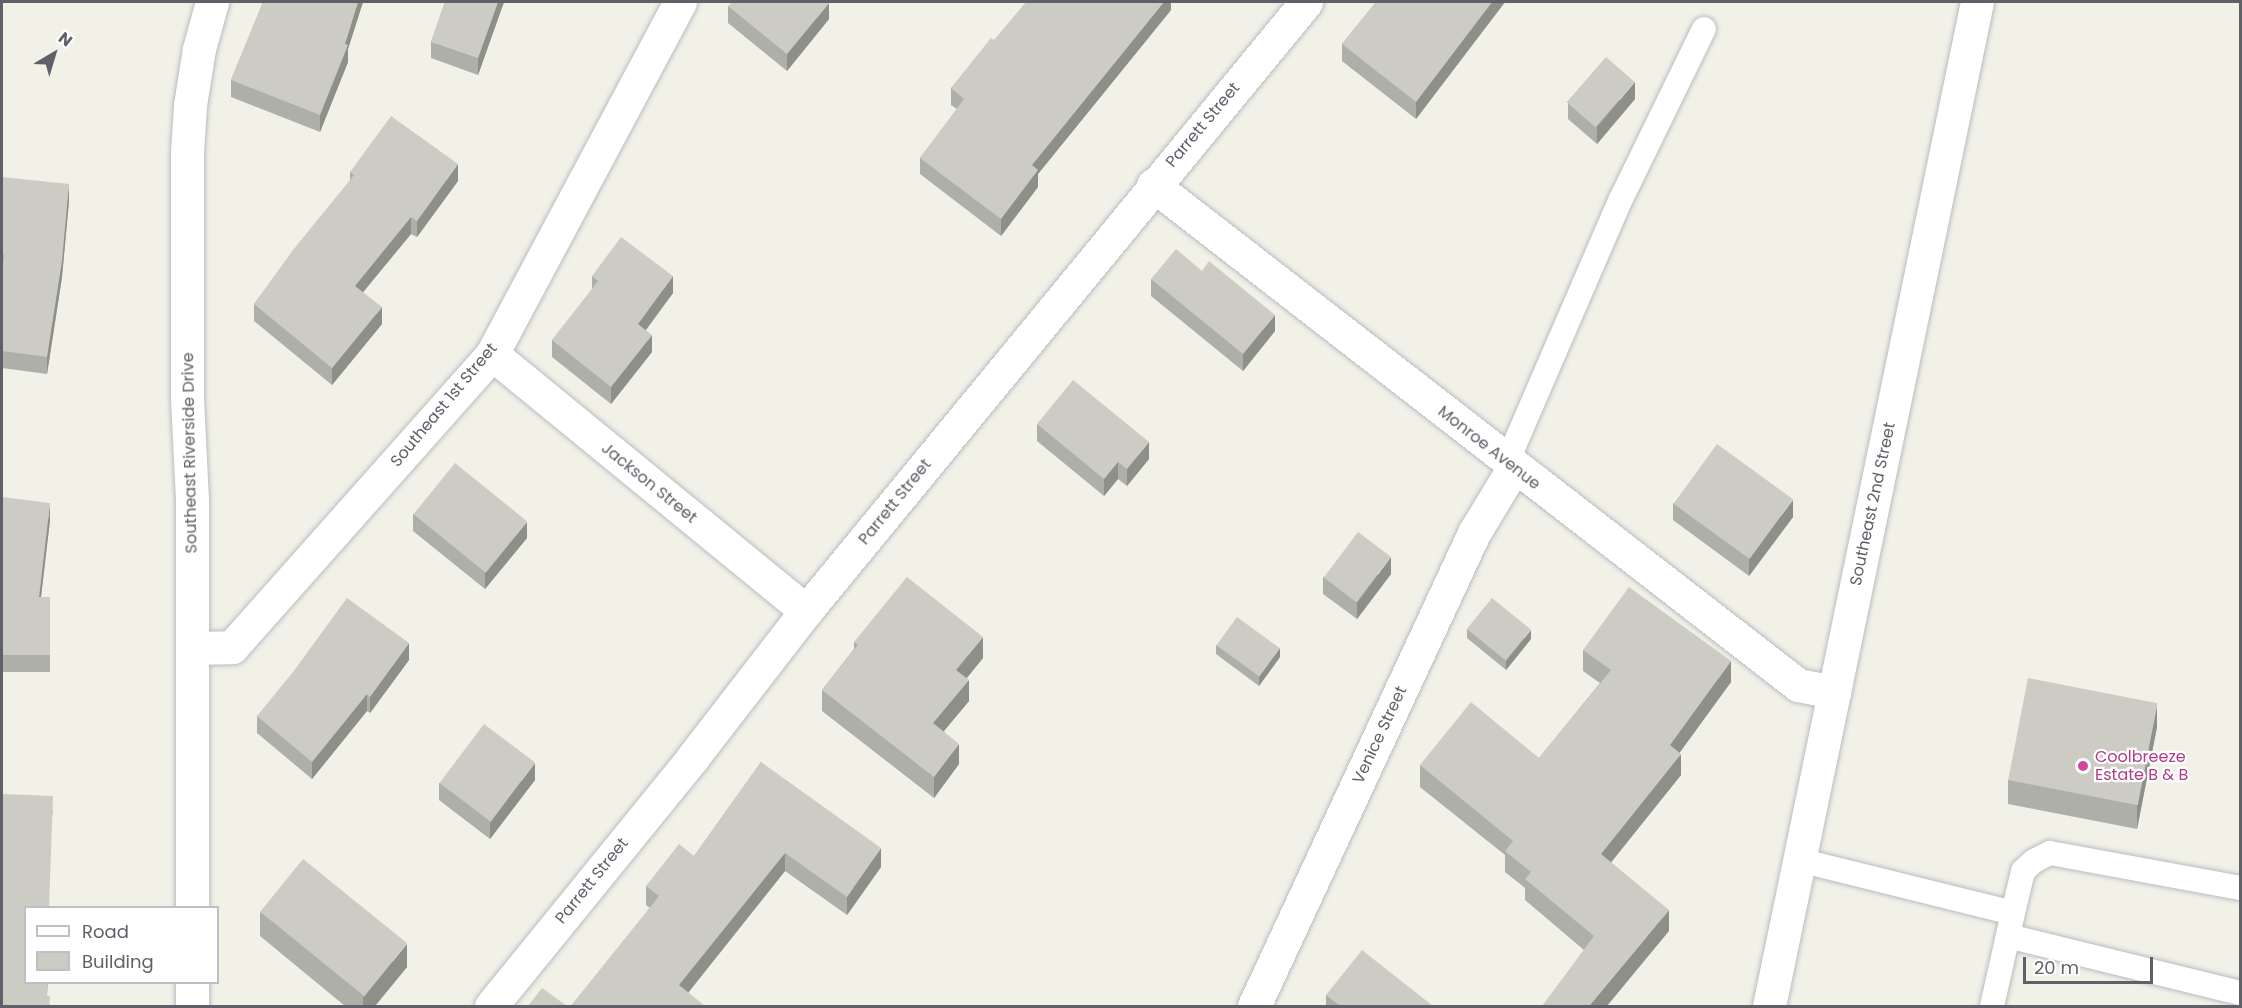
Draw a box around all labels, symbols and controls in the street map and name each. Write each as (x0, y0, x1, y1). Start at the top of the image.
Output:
north arrow (24, 24, 84, 84)
text: N (54, 27, 77, 52)
street label: Parrett Street (1162, 79, 1244, 171)
street label: Southeast 1st Street (387, 339, 501, 471)
street label: Southeast Riverside Drive (179, 352, 201, 554)
street label: Monroe Avenue (1434, 402, 1544, 494)
street label: Southeast 2nd Street (1846, 421, 1900, 587)
street label: Jackson Street (597, 439, 701, 527)
street label: Parrett Street (855, 455, 935, 549)
street label: Venice Street (1349, 683, 1411, 787)
place label: Coolbreeze Estate B & B (2095, 747, 2188, 785)
marker: Coolbreeze Estate B & B (2076, 759, 2090, 773)
street label: Parrett Street (552, 834, 632, 928)
legend (24, 906, 219, 984)
text: Road (82, 919, 129, 944)
scale bar (2026, 945, 2156, 983)
text: Building (82, 949, 154, 974)
text: 20 m (2034, 955, 2079, 980)

